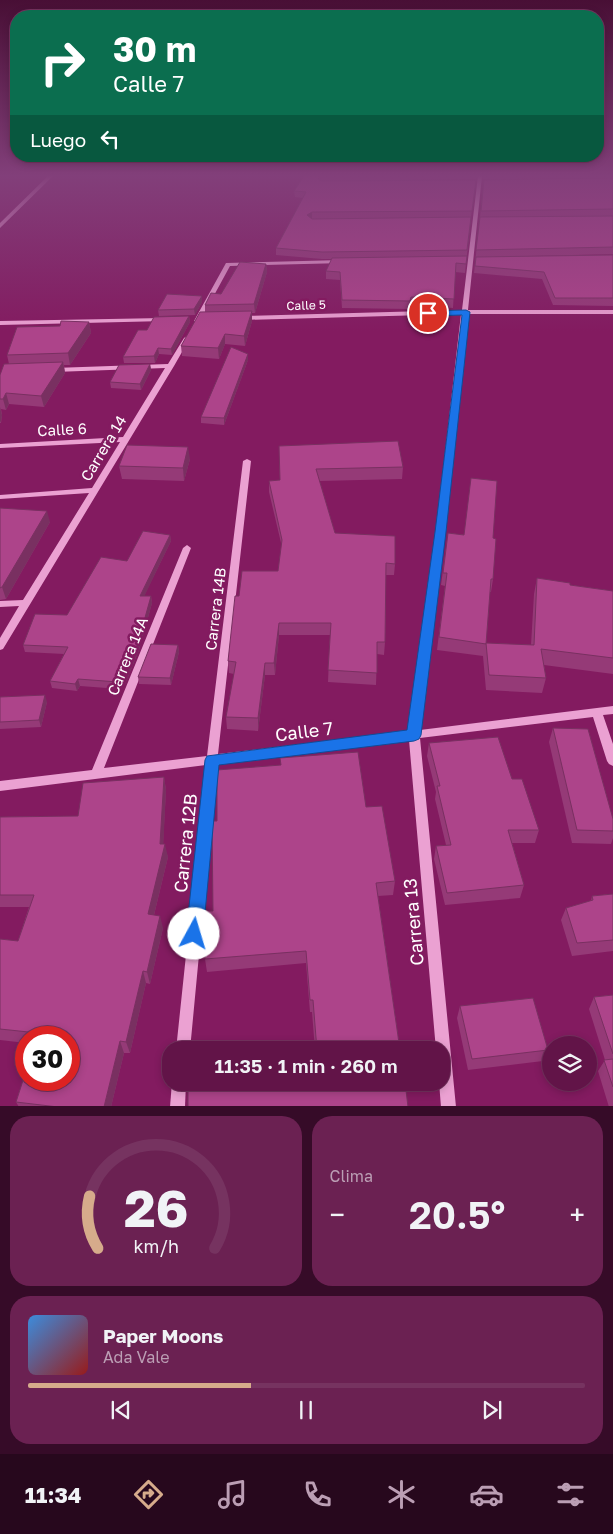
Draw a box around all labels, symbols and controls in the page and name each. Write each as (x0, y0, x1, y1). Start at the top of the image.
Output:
text: 30 m (113, 28, 196, 70)
icon: right (30, 30, 95, 95)
text: Calle 7 (113, 70, 184, 97)
icon: left (96, 125, 124, 153)
text: Luego (30, 128, 86, 151)
pin (407, 292, 449, 334)
street label: Calle 5 (286, 297, 326, 313)
icon: arrive (414, 299, 442, 327)
street label: Carrera 14 (76, 412, 130, 484)
street label: Calle 6 (37, 419, 87, 439)
street label: Carrera 14B (201, 567, 229, 651)
street label: Carrera 14A (103, 614, 151, 698)
street label: Calle 7 (274, 717, 334, 745)
street label: Carrera 12B (169, 792, 201, 894)
street label: Carrera 13 (398, 877, 428, 967)
position arrow (167, 907, 219, 959)
speed limit sign: 30 (15, 1026, 80, 1091)
map controls (542, 1036, 597, 1091)
button: layers (542, 1036, 597, 1091)
text: 11:35 · 1 min · 260 m (214, 1054, 398, 1077)
text: Clima (330, 1166, 373, 1186)
text: 26 (123, 1176, 188, 1238)
text: 20.5° (409, 1192, 505, 1237)
text: − (330, 1198, 345, 1231)
text: + (570, 1198, 585, 1231)
text: km/h (133, 1235, 178, 1257)
text: Paper Moons (103, 1324, 223, 1347)
text: Ada Vale (103, 1347, 169, 1367)
icon: previous (107, 1396, 135, 1424)
icon: pause (292, 1396, 320, 1424)
icon: next (478, 1396, 506, 1424)
icon: directions (131, 1477, 166, 1512)
icon: music (215, 1477, 250, 1512)
icon: phone (300, 1477, 335, 1512)
icon: climate (384, 1477, 419, 1512)
icon: car (469, 1477, 504, 1512)
icon: filters (553, 1477, 588, 1512)
text: 11:34 (25, 1481, 82, 1508)

